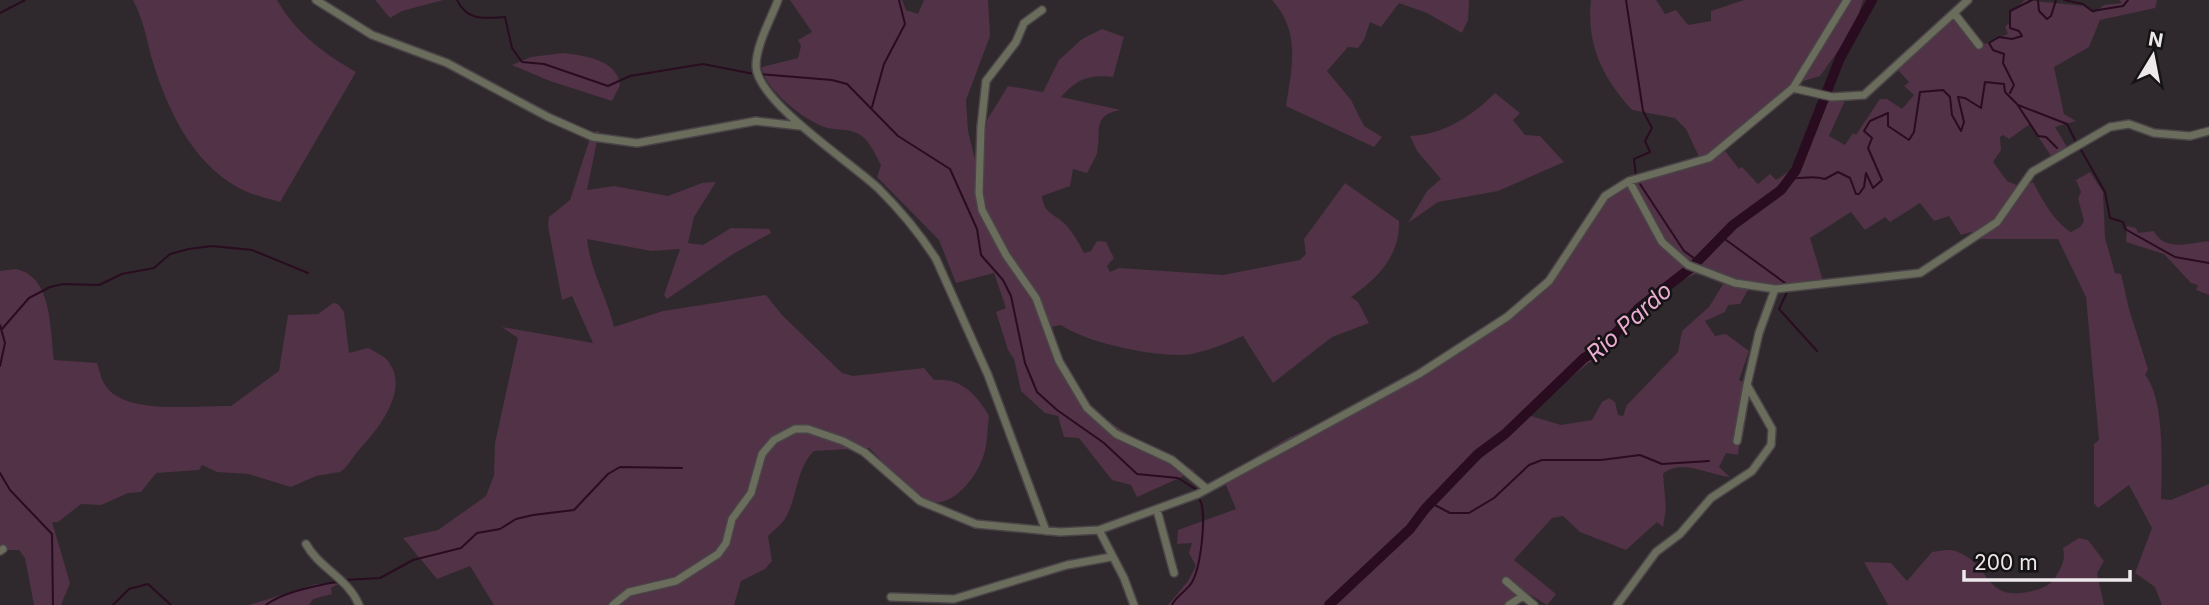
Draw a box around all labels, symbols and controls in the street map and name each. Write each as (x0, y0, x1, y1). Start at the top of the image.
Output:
north arrow (2118, 21, 2188, 91)
text: N (2147, 27, 2165, 52)
water label: Rio Pardo (1580, 276, 1678, 368)
scale bar (1964, 538, 2130, 582)
text: 200 m (1974, 550, 2038, 575)

